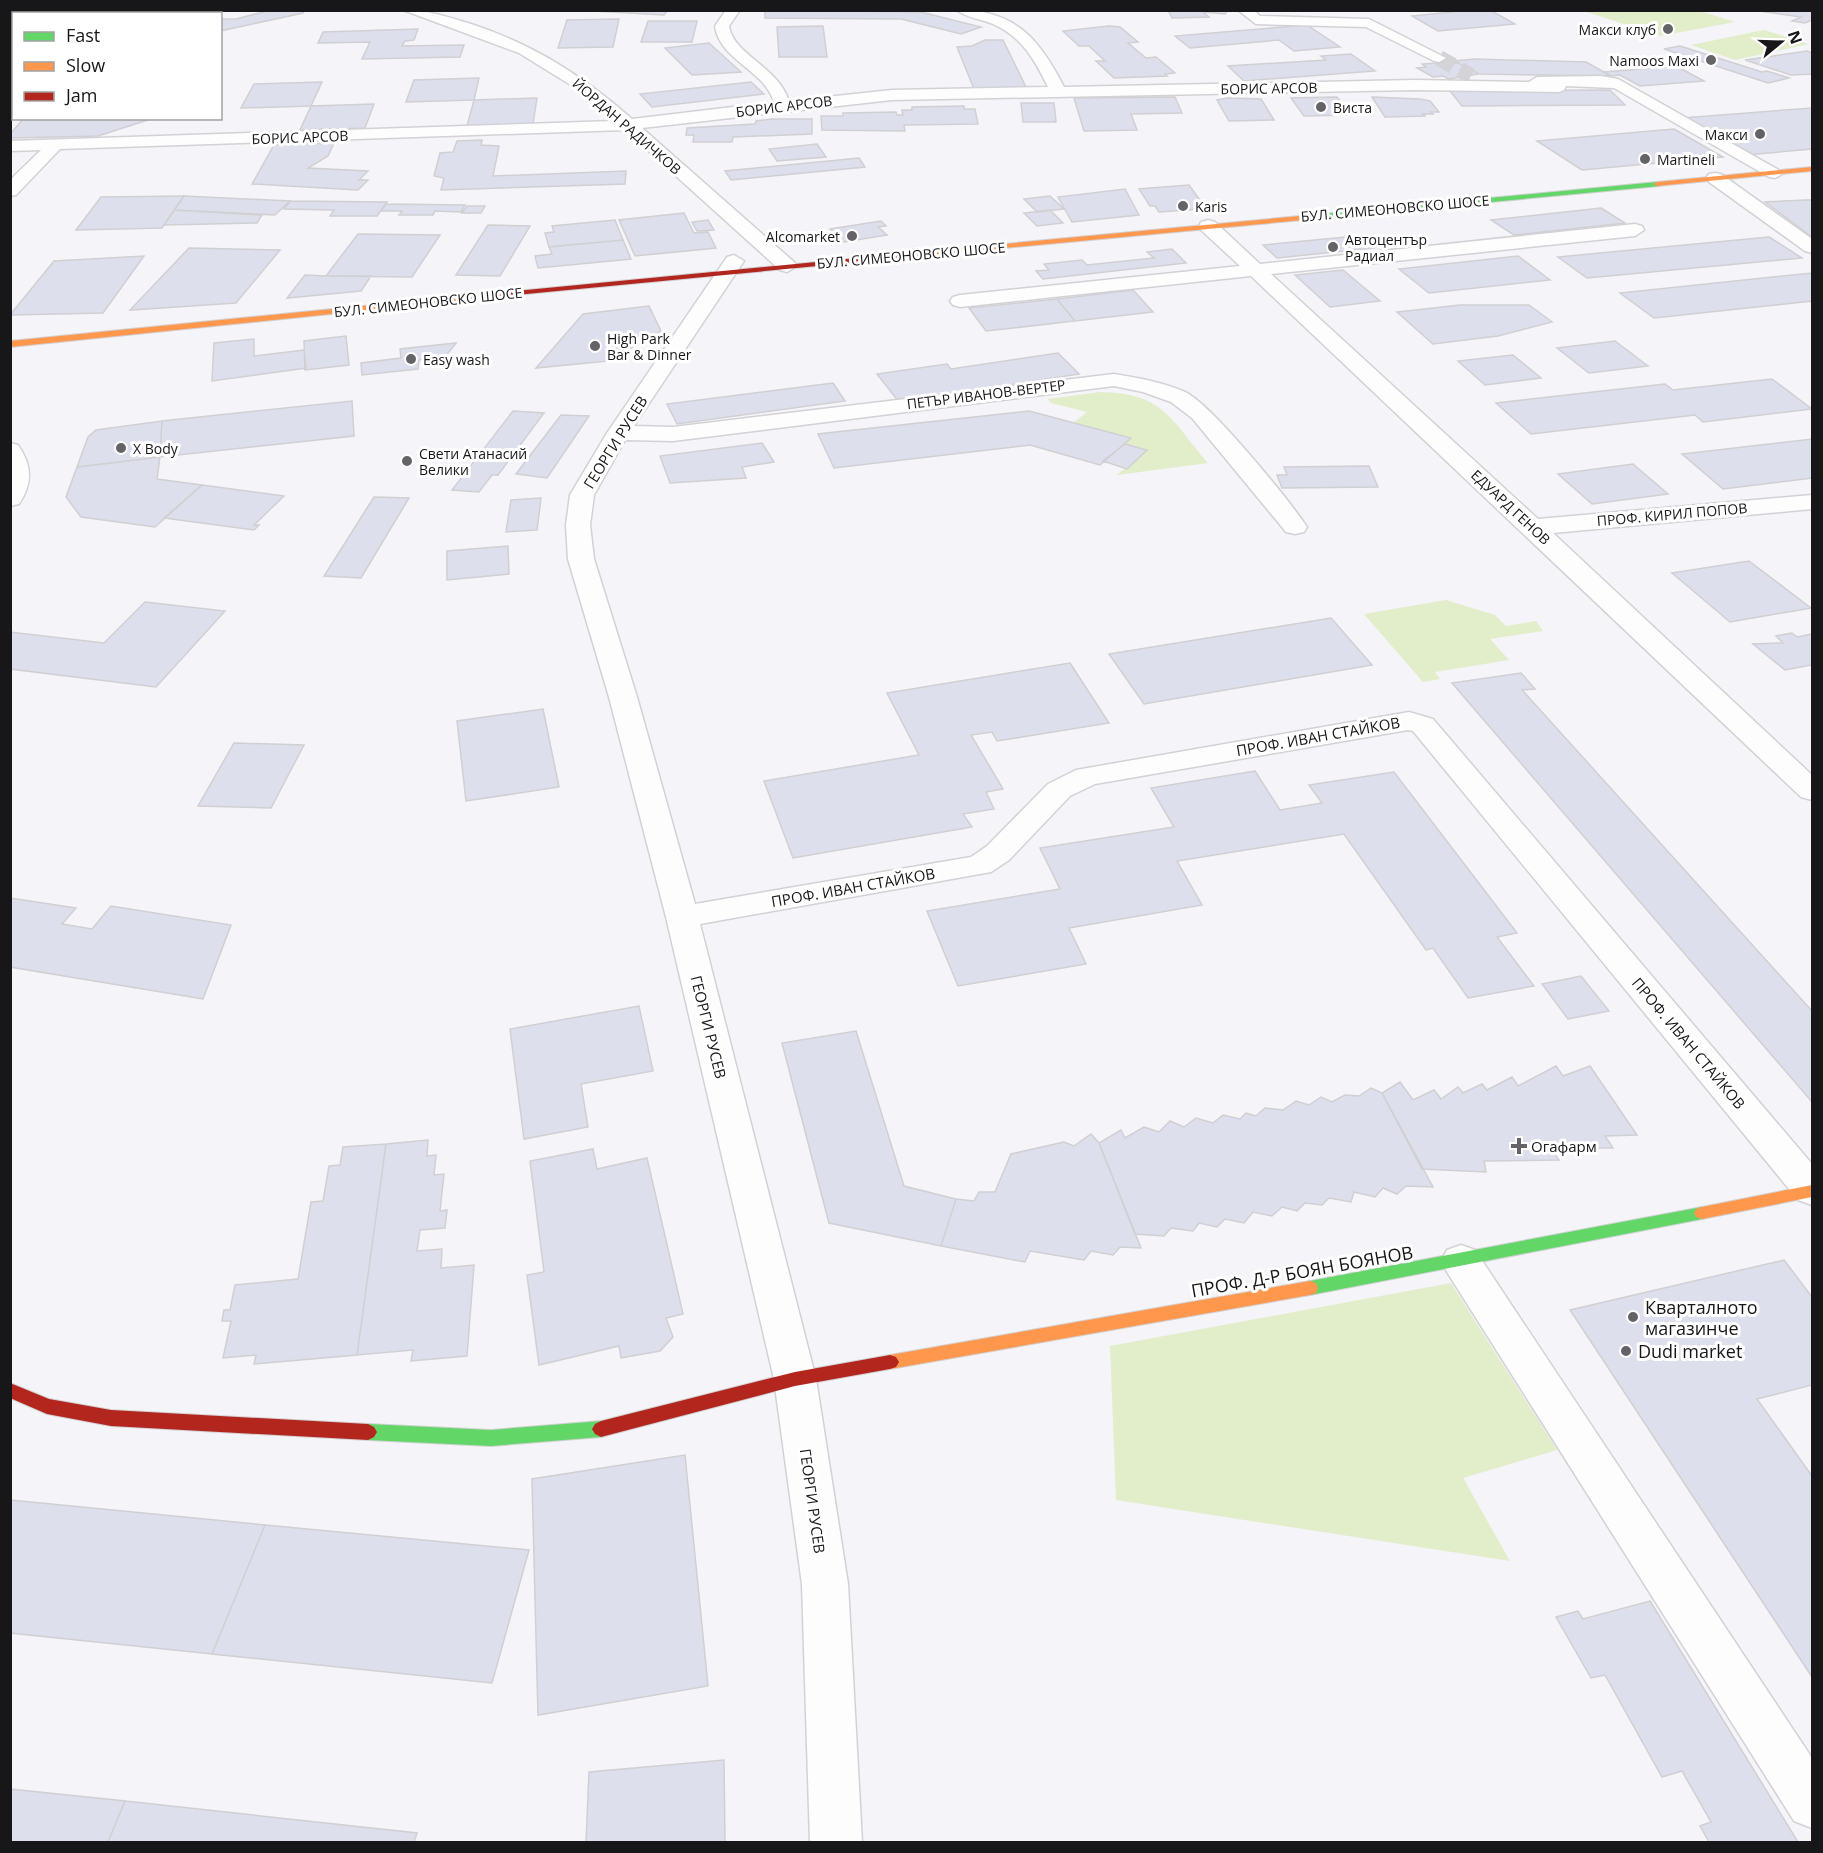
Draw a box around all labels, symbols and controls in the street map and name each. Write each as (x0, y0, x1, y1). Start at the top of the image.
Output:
legend (12, 12, 222, 120)
north arrow (1751, 12, 1811, 72)
place label: Макси клуб (1579, 20, 1656, 39)
marker: Макси клуб (1661, 22, 1675, 36)
text: Fast (66, 23, 100, 47)
text: N (1783, 27, 1808, 47)
place label: Namoos Maxi (1609, 51, 1699, 70)
text: Slow (66, 53, 105, 77)
marker: Namoos Maxi (1704, 53, 1718, 67)
street label: ЙОРДАН РАДИЧКОВ (569, 74, 685, 178)
street label: БОРИС АРСОВ (1220, 78, 1318, 98)
text: Jam (64, 83, 98, 107)
street label: БОРИС АРСОВ (735, 91, 833, 121)
place label: Виста (1333, 98, 1372, 117)
marker: Виста (1314, 100, 1328, 114)
place label: Макси (1705, 125, 1748, 144)
street label: БОРИС АРСОВ (251, 126, 349, 148)
marker: Макси (1753, 127, 1767, 141)
place label: Martineli (1657, 150, 1715, 169)
marker: Martineli (1638, 152, 1652, 166)
street label: БУЛ. СИМЕОНОВСКО ШОСЕ (1300, 190, 1490, 226)
place label: Karis (1195, 197, 1228, 216)
marker: Karis (1176, 199, 1190, 213)
place label: Alcomarket (766, 227, 840, 246)
marker: Alcomarket (845, 229, 859, 243)
place label: Автоцентър Радиал (1345, 230, 1427, 265)
street label: БУЛ. СИМЕОНОВСКО ШОСЕ (816, 237, 1006, 273)
marker: Автоцентър Радиал (1326, 240, 1340, 254)
street label: БУЛ. СИМЕОНОВСКО ШОСЕ (333, 283, 523, 321)
place label: High Park Bar & Dinner (607, 329, 692, 364)
marker: High Park Bar & Dinner (588, 339, 602, 353)
place label: Easy wash (423, 350, 490, 369)
marker: Easy wash (404, 352, 418, 366)
street label: ПЕТЪР ИВАНОВ-ВЕРТЕР (906, 375, 1066, 413)
street label: ГЕОРГИ РУСЕВ (579, 392, 651, 492)
place label: X Body (133, 439, 179, 458)
marker: X Body (114, 441, 128, 455)
place label: Свети Атанасий Велики (419, 444, 527, 479)
marker: Свети Атанасий Велики (400, 454, 414, 468)
street label: ЕДУАРД ГЕНОВ (1467, 465, 1555, 549)
street label: ПРОФ. КИРИЛ ПОПОВ (1596, 498, 1748, 530)
street label: ПРОФ. ИВАН СТАЙКОВ (1235, 712, 1401, 760)
street label: ПРОФ. ИВАН СТАЙКОВ (770, 863, 936, 911)
street label: ГЕОРГИ РУСЕВ (687, 973, 731, 1081)
street label: ПРОФ. ИВАН СТАЙКОВ (1628, 973, 1750, 1113)
place label: Огафарм (1531, 1136, 1597, 1156)
marker: Огафарм (1512, 1139, 1526, 1153)
street label: ПРОФ. Д-Р БОЯН БОЯНОВ (1189, 1240, 1415, 1302)
place label: Кварталното магазинче (1645, 1295, 1758, 1340)
marker: Кварталното магазинче (1626, 1310, 1640, 1324)
place label: Dudi market (1638, 1339, 1742, 1363)
marker: Dudi market (1619, 1344, 1633, 1358)
street label: ГЕОРГИ РУСЕВ (796, 1447, 830, 1555)

